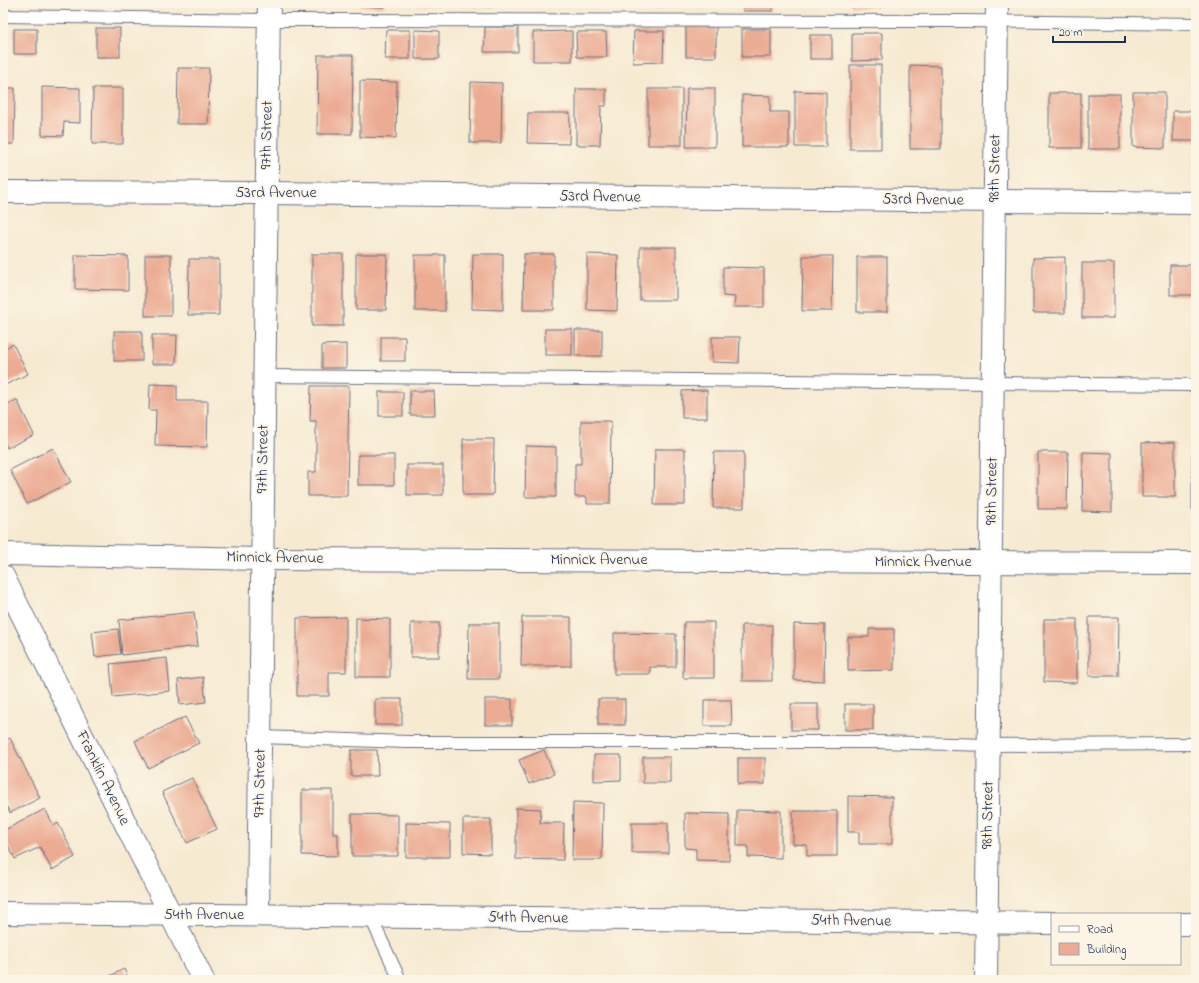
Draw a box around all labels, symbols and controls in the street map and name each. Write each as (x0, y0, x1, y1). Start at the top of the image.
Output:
scale bar (1053, 18, 1125, 44)
text: 20 m (1059, 24, 1082, 42)
street label: 97th Street (254, 100, 280, 170)
street label: 98th Street (982, 133, 1008, 202)
street label: 53rd Avenue (235, 181, 318, 205)
street label: 53rd Avenue (559, 184, 642, 210)
street label: 53rd Avenue (882, 187, 965, 213)
street label: 97th Street (250, 424, 276, 494)
street label: 98th Street (979, 456, 1005, 525)
street label: Minnick Avenue (226, 545, 325, 571)
street label: Minnick Avenue (550, 548, 648, 572)
street label: Minnick Avenue (874, 550, 972, 574)
street label: Franklin Avenue (69, 726, 137, 830)
street label: 97th Street (247, 748, 273, 818)
street label: 98th Street (975, 780, 1001, 849)
street label: 54th Avenue (164, 903, 245, 927)
street label: 54th Avenue (488, 905, 569, 931)
street label: 54th Avenue (811, 908, 892, 934)
legend (1051, 913, 1181, 965)
text: Road (1087, 921, 1113, 939)
text: Building (1086, 941, 1126, 960)

